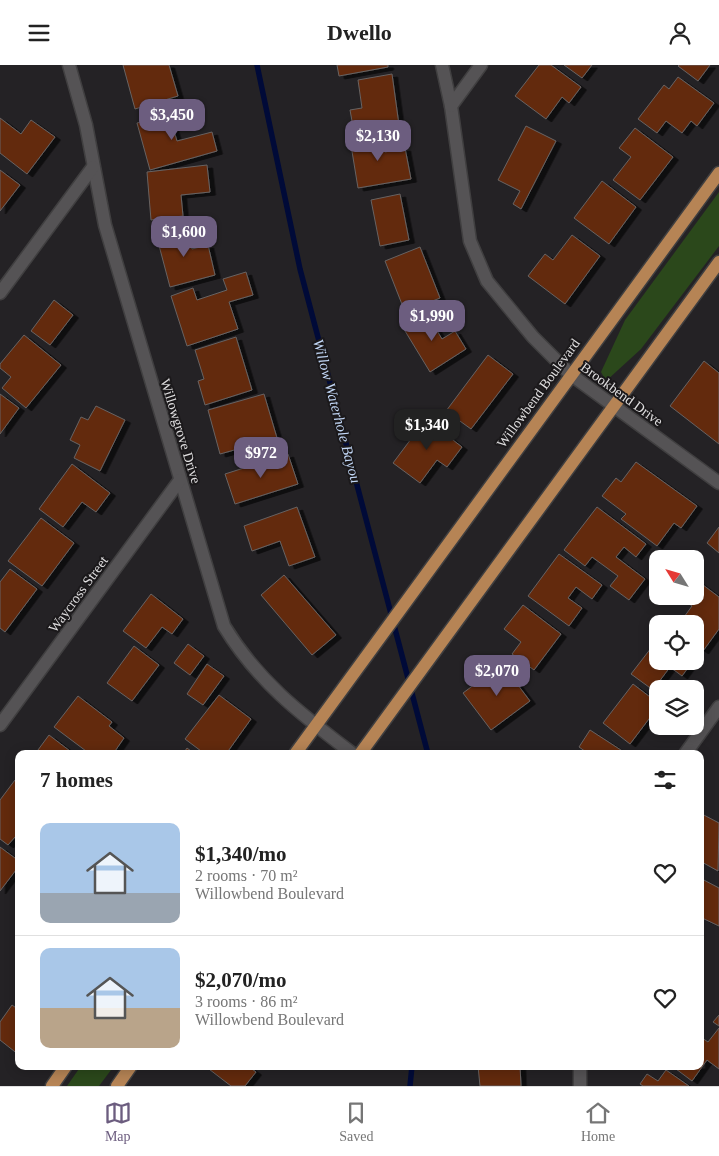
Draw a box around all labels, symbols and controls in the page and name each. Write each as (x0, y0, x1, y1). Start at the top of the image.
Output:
icon: menu (25, 19, 53, 47)
icon: person (666, 19, 694, 47)
text: Dwello (327, 20, 392, 45)
pin: $3,450 (131, 99, 213, 141)
text: $3,450 (150, 106, 194, 123)
pin: $2,130 (337, 119, 419, 162)
text: $2,130 (356, 127, 400, 144)
pin: $1,600 (143, 215, 225, 258)
text: $1,600 (162, 223, 206, 240)
pin: $1,990 (391, 299, 473, 342)
text: $1,990 (410, 307, 454, 324)
street label: Willowbend Boulevard (494, 336, 583, 450)
water label: Willow Waterhole Bayou (310, 337, 364, 485)
street label: Brookbend Drive (578, 360, 666, 429)
street label: Willowgrove Drive (157, 377, 204, 485)
pin: $1,340 (386, 409, 468, 451)
text: $1,340 (405, 416, 449, 433)
pin: $972 (231, 437, 291, 479)
text: $972 (245, 444, 277, 461)
north arrow (649, 550, 704, 605)
map controls (649, 550, 704, 735)
street label: Waycross Street (46, 553, 111, 635)
button: locate (649, 615, 704, 670)
pin: $2,070 (456, 655, 538, 697)
text: $2,070 (475, 662, 519, 679)
button: layers (649, 680, 704, 735)
icon: filters (651, 766, 679, 794)
text: 7 homes (40, 768, 113, 792)
text: $1,340/mo (195, 842, 287, 866)
icon: home (80, 843, 140, 903)
icon: heart (651, 859, 679, 887)
text: 2 rooms · 70 m² (195, 867, 298, 884)
text: Willowbend Boulevard (195, 885, 344, 902)
icon: home (80, 968, 140, 1028)
text: $2,070/mo (195, 968, 287, 992)
icon: heart (651, 984, 679, 1012)
text: 3 rooms · 86 m² (195, 993, 298, 1010)
text: Willowbend Boulevard (195, 1011, 344, 1028)
tab: Map (104, 1099, 132, 1145)
tab: Saved (339, 1099, 373, 1145)
tab: Home (581, 1099, 615, 1145)

